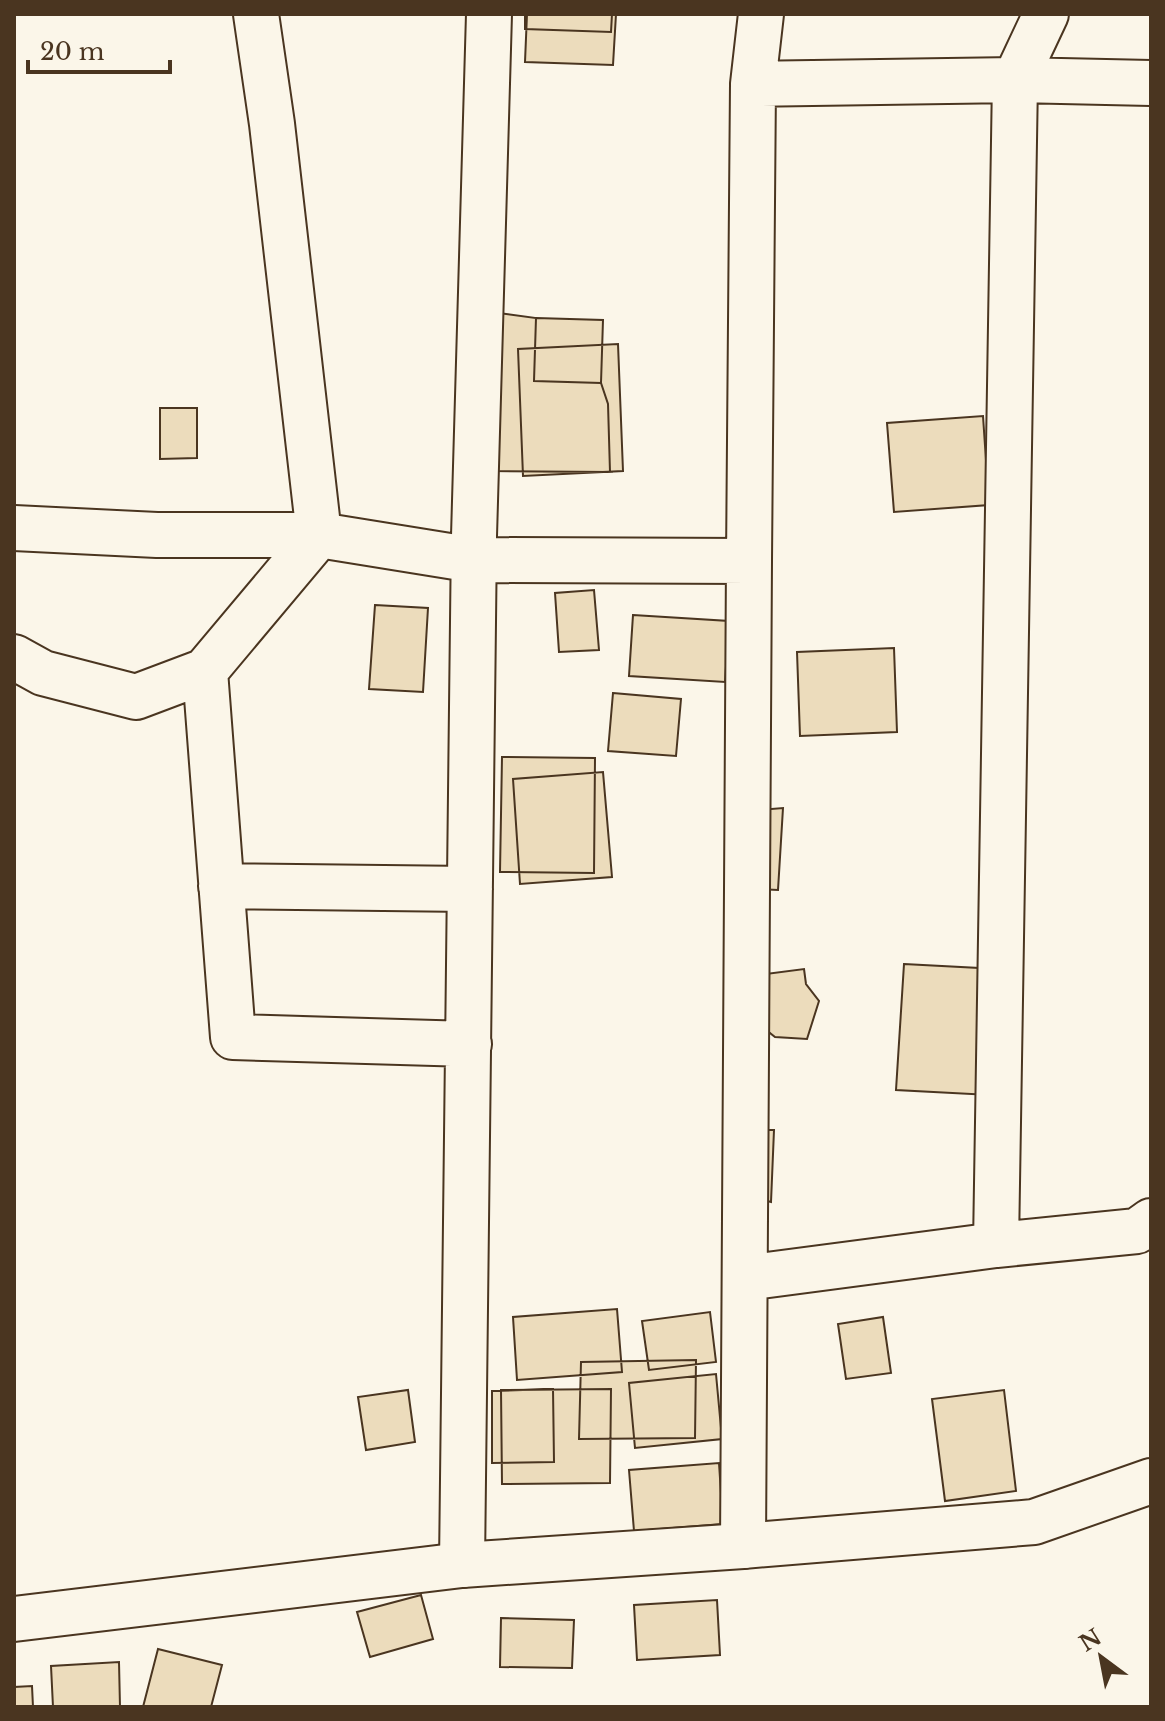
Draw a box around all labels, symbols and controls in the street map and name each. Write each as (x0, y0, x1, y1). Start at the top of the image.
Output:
scale bar (28, 24, 170, 74)
text: 20 m (40, 37, 105, 66)
north arrow (1061, 1617, 1141, 1697)
text: N (1075, 1623, 1107, 1657)

